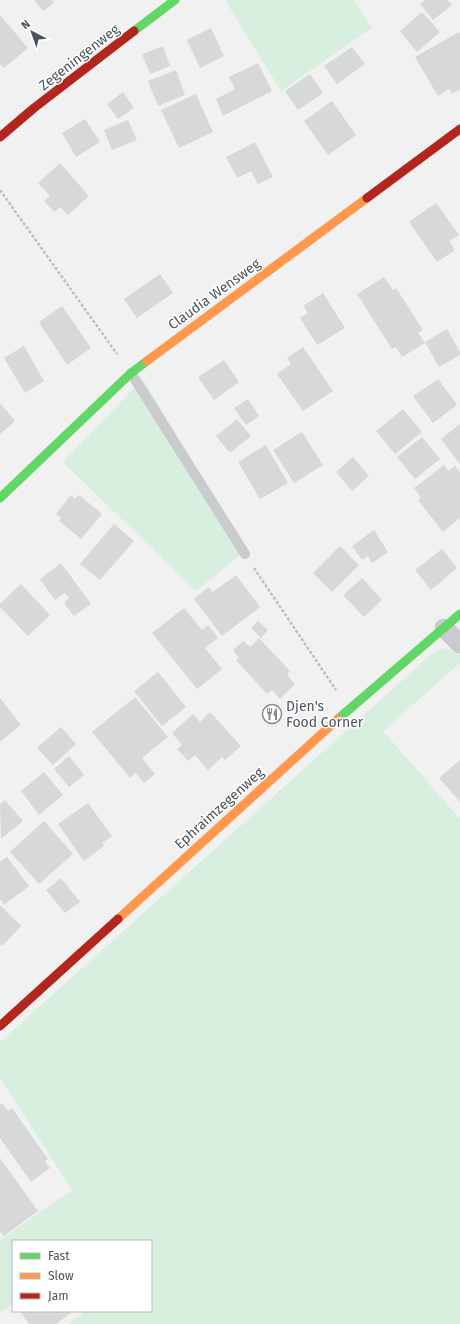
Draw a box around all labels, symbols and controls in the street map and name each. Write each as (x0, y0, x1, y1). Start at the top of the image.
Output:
north arrow (12, 12, 52, 52)
text: N (19, 18, 33, 32)
street label: Zegeningenweg (36, 20, 124, 94)
street label: Claudia Wensweg (165, 255, 264, 334)
place label: Djen's Food Corner (286, 698, 364, 731)
restaurant icon: Djen's Food Corner (261, 703, 283, 725)
street label: Ephraimzegenweg (171, 763, 268, 853)
legend (12, 1240, 152, 1312)
text: Fast (48, 1249, 70, 1263)
text: Slow (48, 1269, 74, 1283)
text: Jam (48, 1289, 68, 1303)

